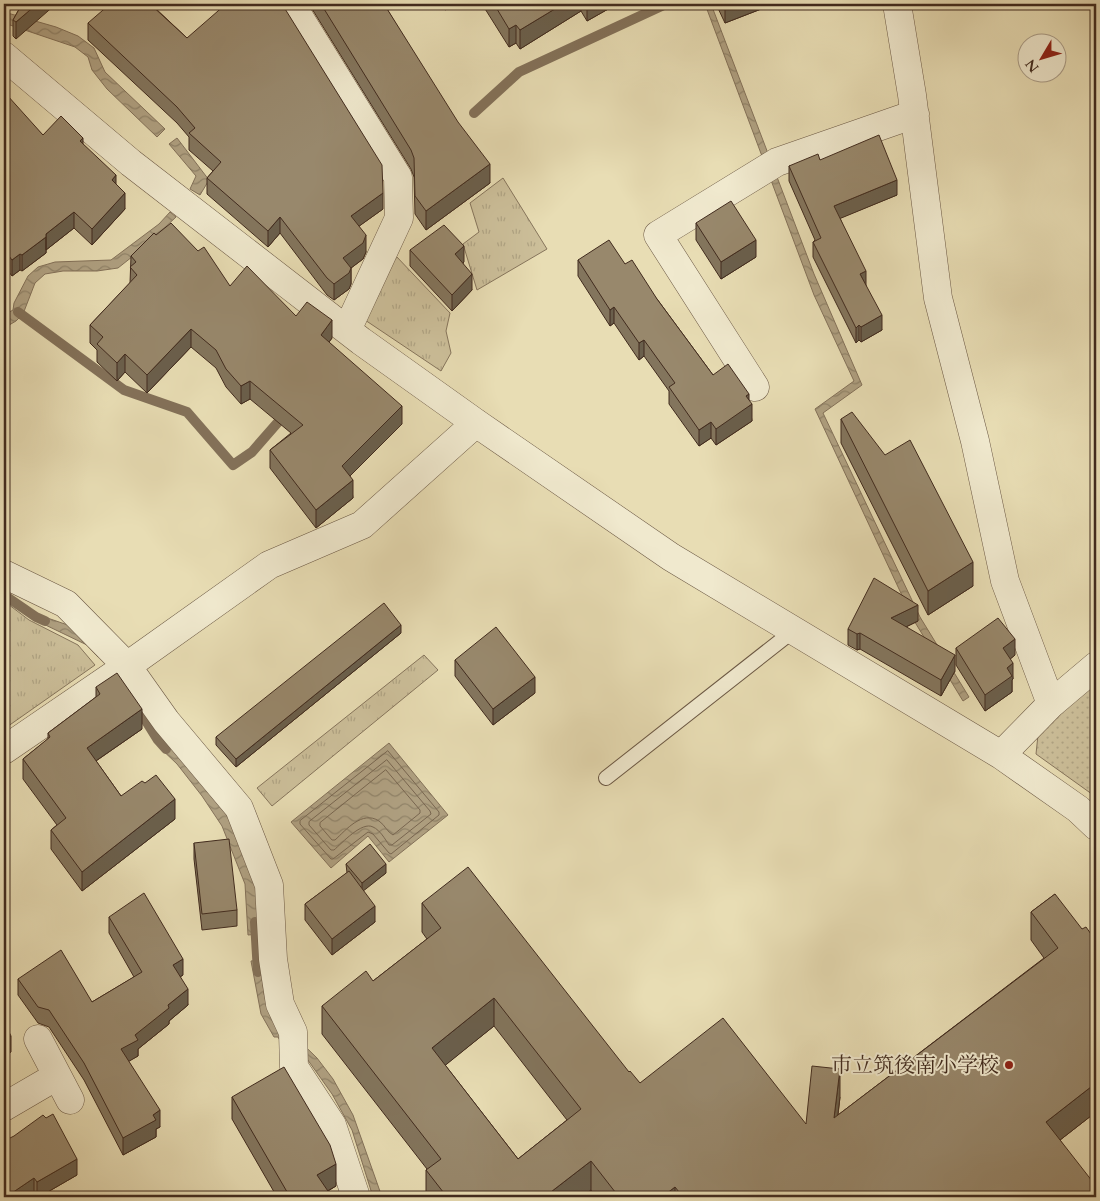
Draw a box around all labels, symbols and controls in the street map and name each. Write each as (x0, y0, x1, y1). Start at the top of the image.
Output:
north arrow (1018, 32, 1068, 82)
text: N (1021, 55, 1043, 76)
place label: 市立筑後南小学校 (831, 1051, 999, 1080)
marker: 市立筑後南小学校 (1003, 1059, 1015, 1071)

